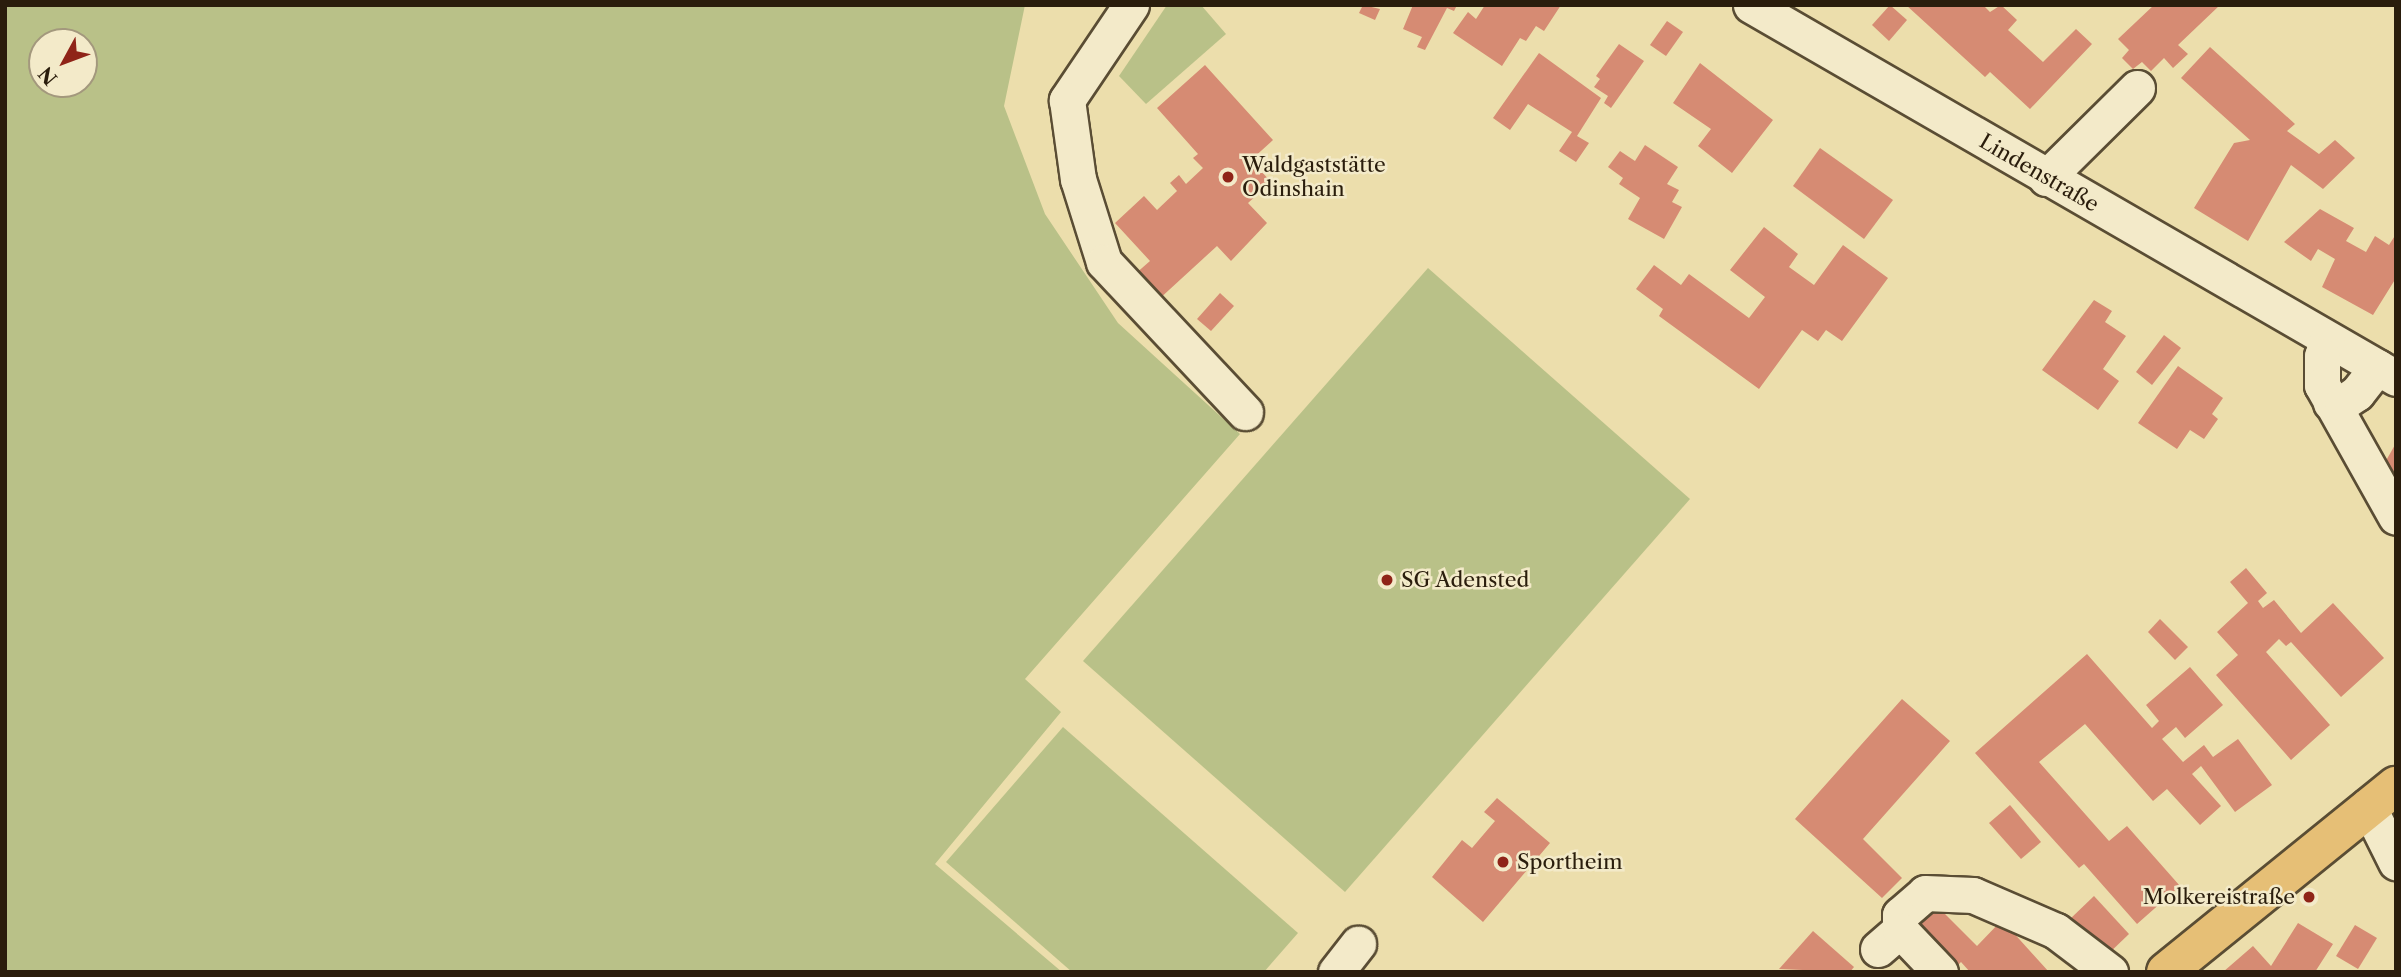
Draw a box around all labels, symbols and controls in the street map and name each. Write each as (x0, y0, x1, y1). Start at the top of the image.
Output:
north arrow (28, 28, 98, 98)
text: N (34, 62, 62, 90)
street label: Lindenstraße (1975, 129, 2103, 217)
place label: Waldgaststätte Odinshain (1242, 152, 1386, 202)
marker: Waldgaststätte Odinshain (1220, 169, 1236, 185)
place label: SG Adensted (1401, 567, 1530, 593)
marker: SG Adensted (1379, 572, 1395, 588)
place label: Sportheim (1517, 849, 1622, 875)
marker: Sportheim (1495, 854, 1511, 870)
place label: Molkereistraße (2143, 884, 2295, 910)
marker: Molkereistraße (2301, 889, 2317, 905)

